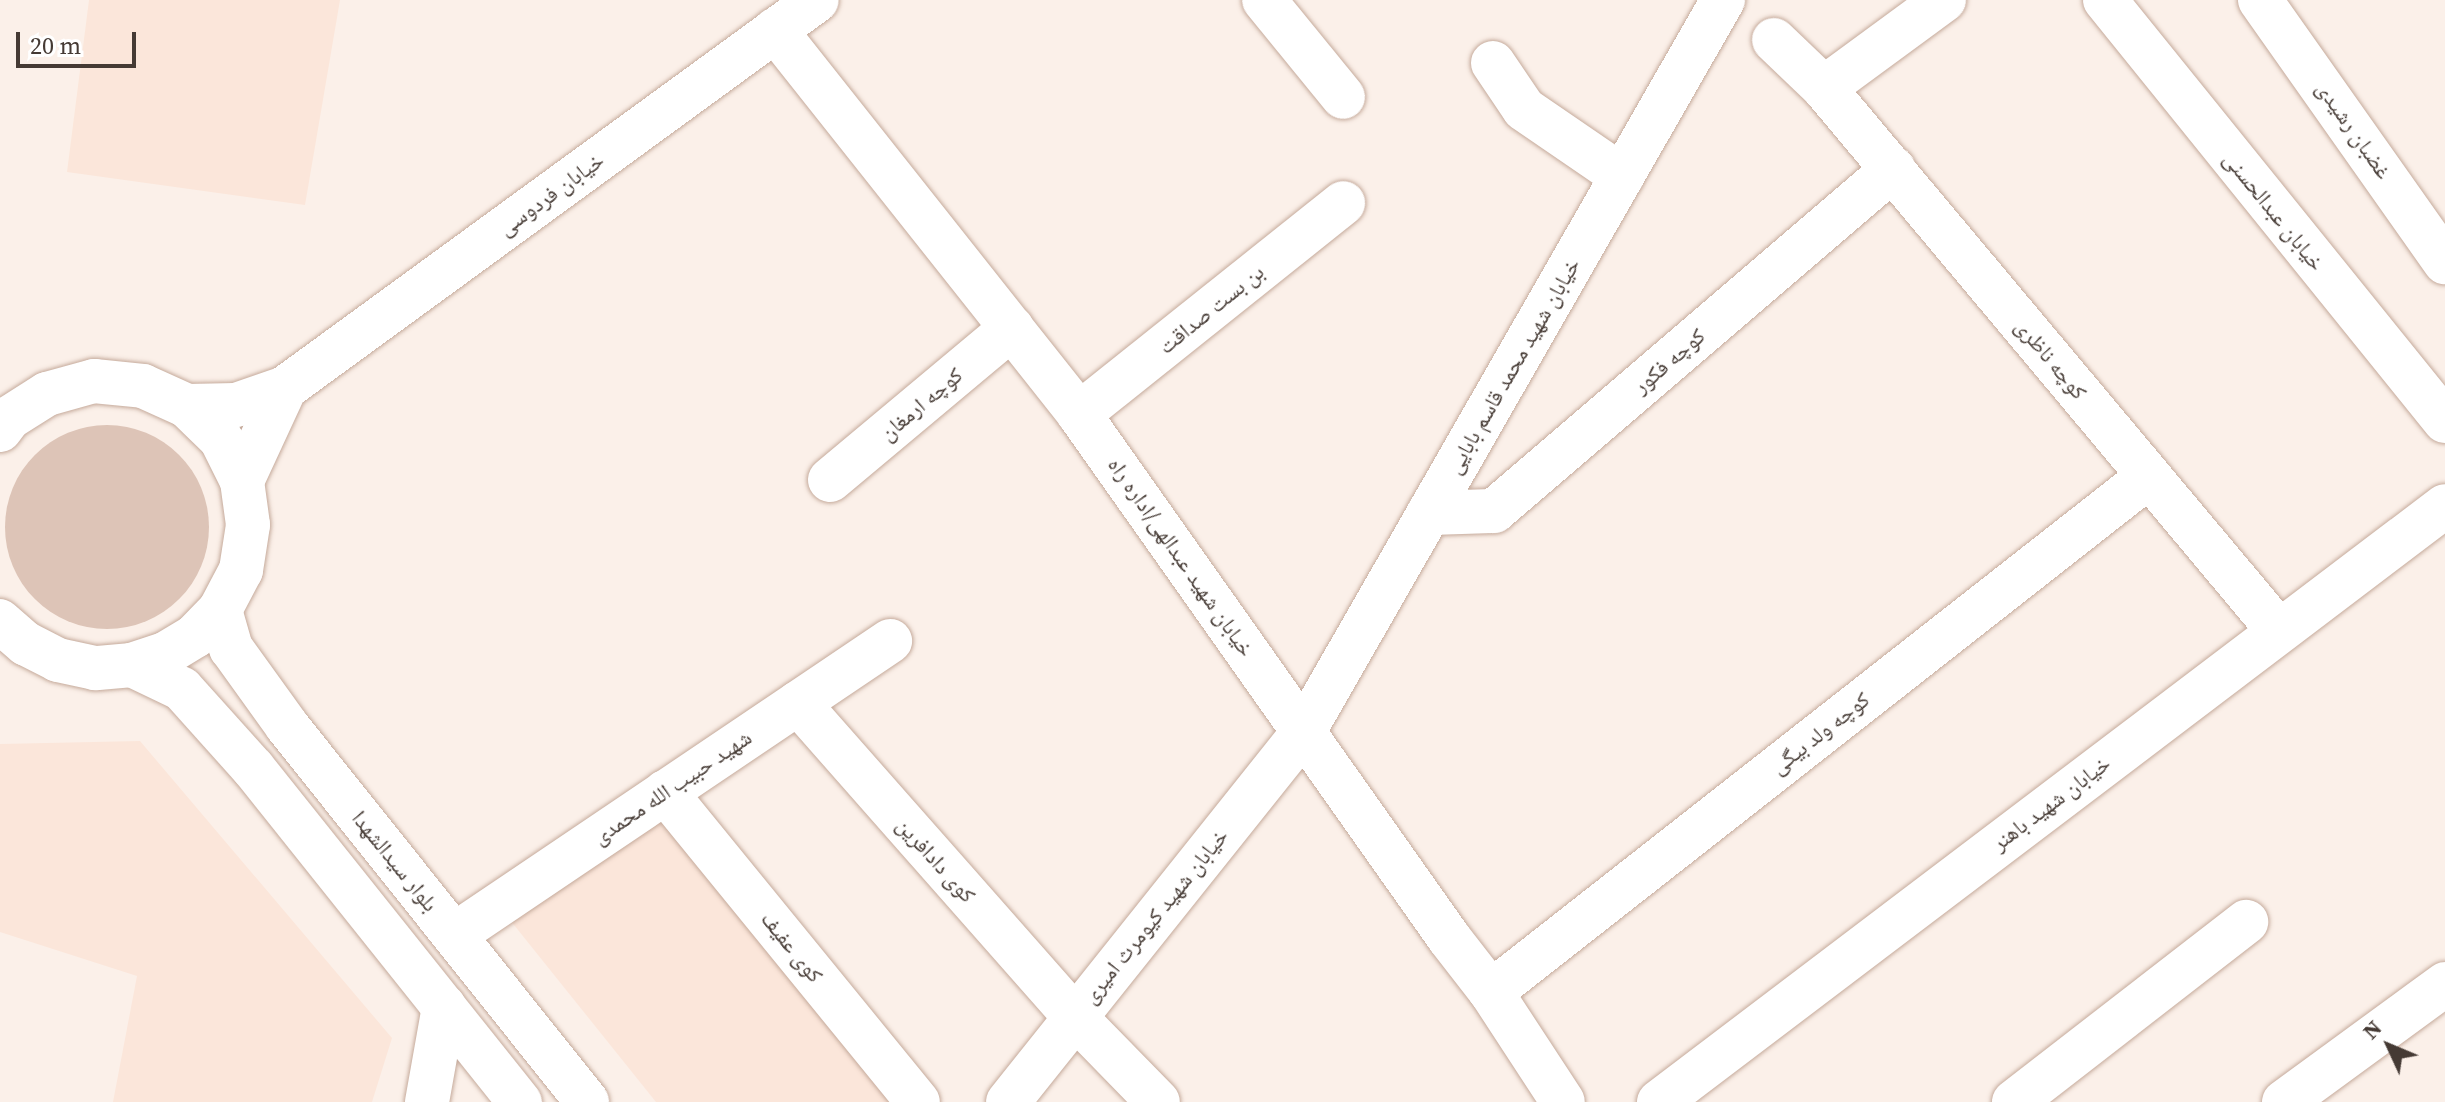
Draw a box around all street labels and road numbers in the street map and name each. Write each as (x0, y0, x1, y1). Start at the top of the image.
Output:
street label: غضبان رشیدی (2311, 76, 2397, 184)
street label: خیابان عبدالحسنی (2218, 146, 2330, 276)
street label: خیابان فردوسی (493, 147, 609, 241)
street label: خیابان شهید محمد قاسم بابایی (1440, 253, 1586, 479)
street label: بن بست صداقت (1153, 258, 1269, 360)
street label: کوچه ناظری (2010, 313, 2092, 405)
street label: کوچه فکور (1628, 323, 1710, 399)
street label: کوچه ارمغان (874, 362, 968, 446)
street label: خیابان شهید عبدالهی/اداره راه (1102, 452, 1260, 662)
street label: کوچه ولد بیگی (1765, 686, 1875, 780)
street label: شهید حبیب‌ الله محمدی (588, 724, 756, 850)
street label: خیابان شهید باهنر (1987, 750, 2115, 856)
street label: بلوار سیدالشهدا (346, 805, 444, 917)
street label: کوی دادافرین (891, 812, 981, 908)
street label: خیابان شهید کیومرث امیری (1076, 823, 1234, 1009)
street label: کوی عفیف (755, 906, 829, 988)

